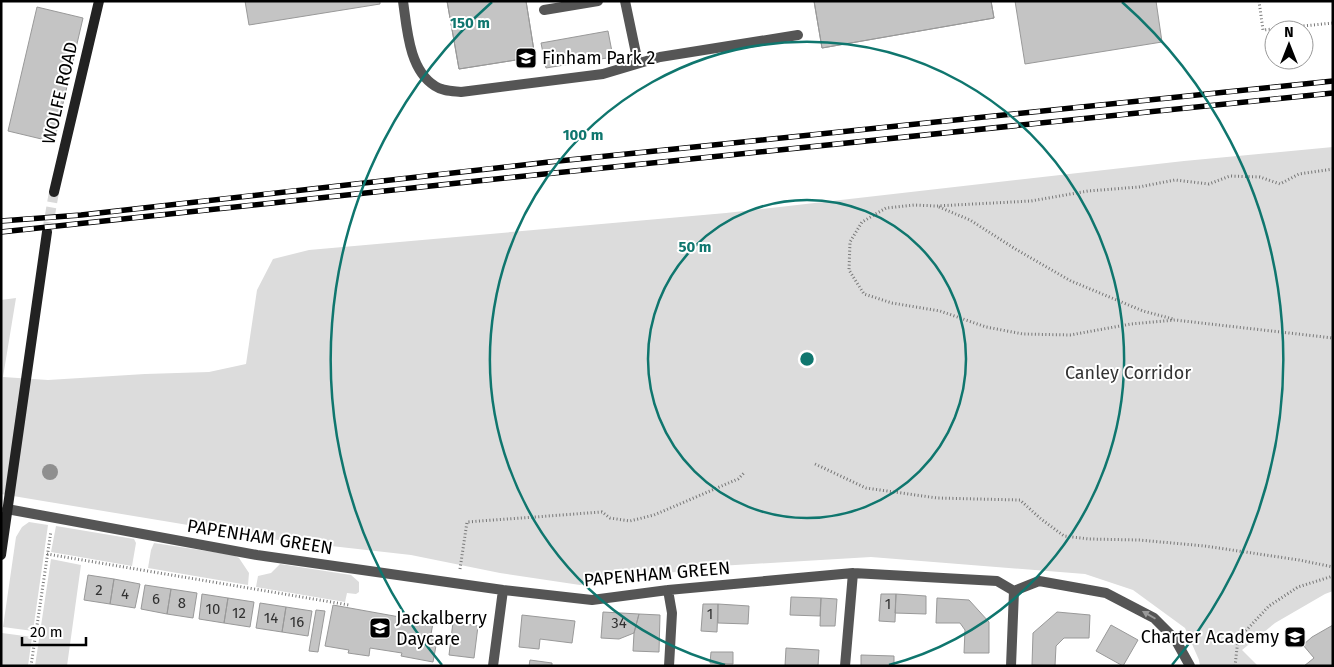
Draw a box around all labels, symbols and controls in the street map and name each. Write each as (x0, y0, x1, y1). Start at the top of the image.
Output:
text: 150 m (450, 14, 490, 32)
north arrow (1264, 20, 1314, 70)
text: N (1284, 24, 1294, 41)
street label: WOLFE ROAD (38, 40, 82, 146)
school or university icon: Finham Park 2 (514, 46, 538, 70)
place label: Finham Park 2 (542, 47, 656, 69)
text: 100 m (563, 126, 603, 144)
text: 50 m (678, 238, 712, 256)
centre of rings (798, 350, 816, 368)
park label: Canley Corridor (1065, 362, 1191, 384)
street label: PAPENHAM GREEN (186, 515, 334, 559)
street label: PAPENHAM GREEN (583, 557, 731, 591)
house number: 2 (95, 581, 103, 599)
house number: 4 (121, 585, 129, 603)
house number: 6 (152, 590, 160, 608)
house number: 8 (178, 594, 186, 612)
house number: 1 (885, 595, 891, 613)
house number: 10 (206, 600, 220, 618)
house number: 12 (232, 604, 246, 622)
house number: 1 (707, 605, 713, 623)
place label: Jackalberry Daycare (396, 607, 487, 650)
house number: 14 (264, 609, 278, 627)
one-way arrow (1142, 611, 1155, 620)
house number: 16 (290, 613, 304, 631)
scale bar (22, 614, 86, 646)
house number: 34 (611, 614, 627, 632)
school or university icon: Jackalberry Daycare (368, 616, 392, 640)
text: 20 m (30, 623, 63, 641)
school or university icon: Charter Academy (1283, 625, 1307, 649)
place label: Charter Academy (1141, 626, 1279, 648)

